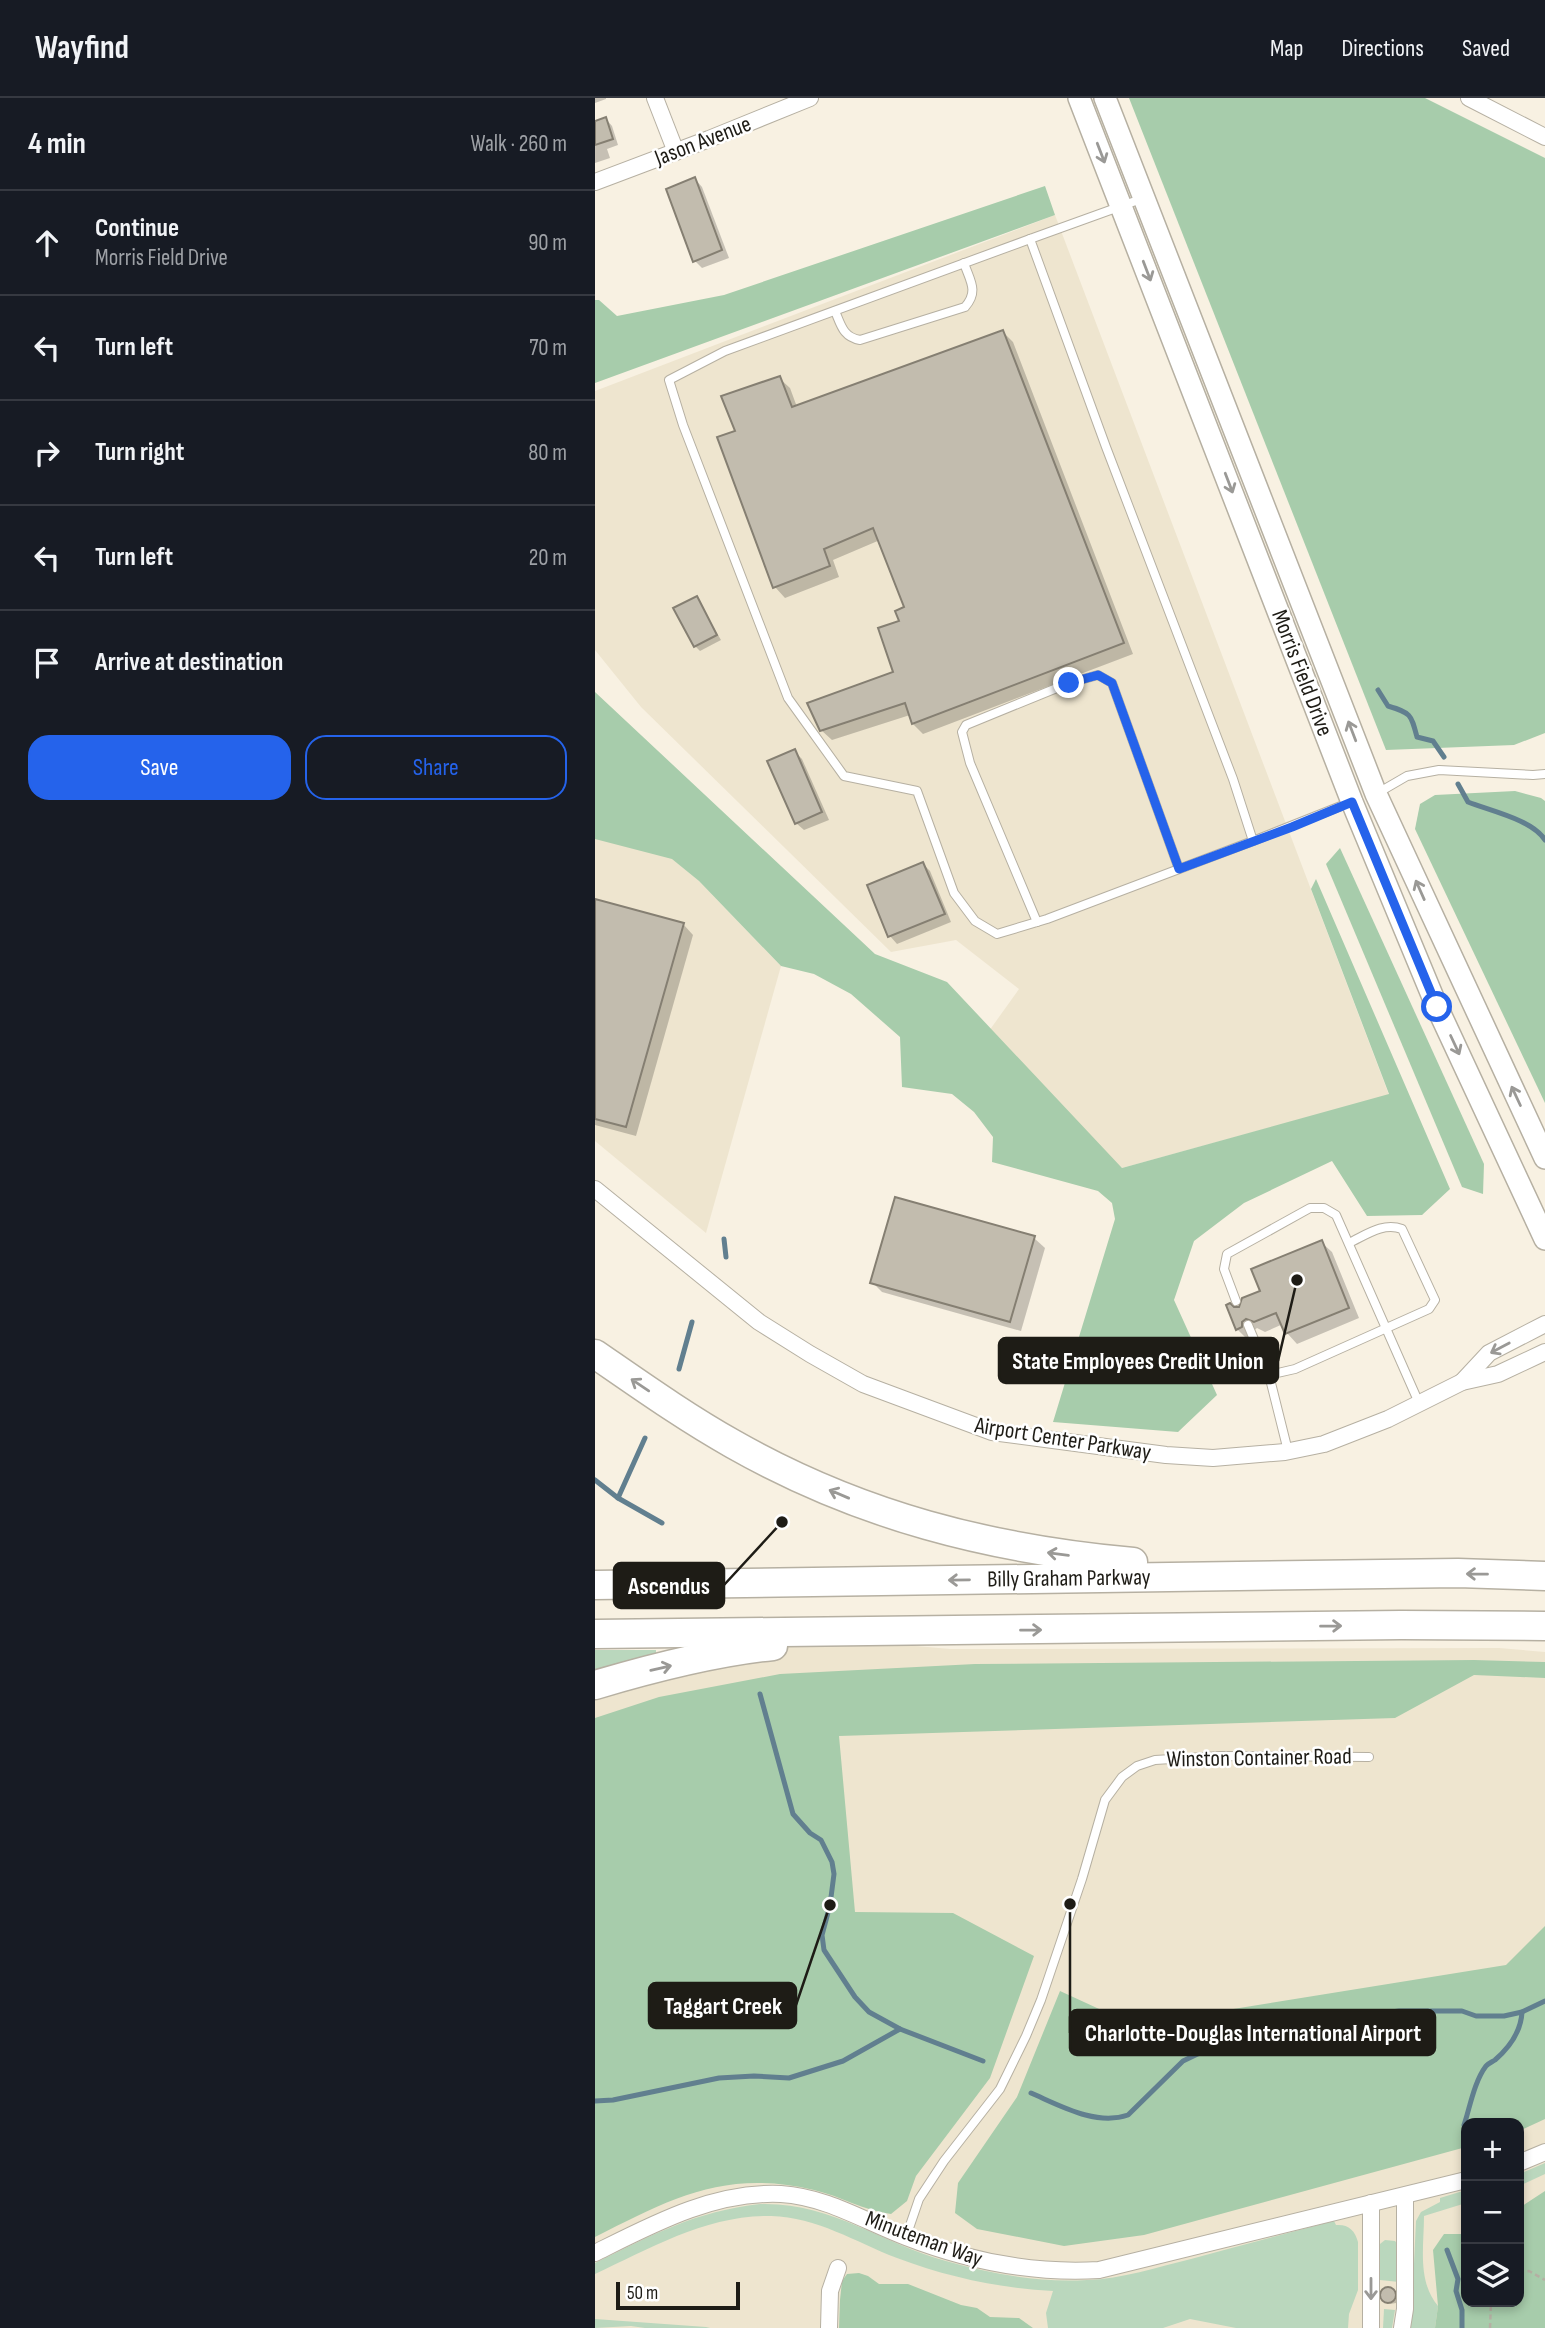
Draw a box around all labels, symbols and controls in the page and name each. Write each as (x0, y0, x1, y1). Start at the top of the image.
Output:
text: Wayfind (35, 28, 129, 68)
text: Map (1270, 34, 1303, 63)
text: Directions (1341, 34, 1424, 63)
text: Saved (1462, 34, 1510, 63)
street label: Jason Avenue (650, 110, 755, 173)
text: 4 min (28, 126, 86, 162)
text: Walk · 260 m (471, 130, 567, 158)
one-way arrow (1095, 141, 1108, 163)
text: Continue (95, 213, 179, 244)
icon: ahead (28, 224, 66, 262)
text: 90 m (528, 229, 567, 257)
text: Morris Field Drive (95, 244, 228, 272)
one-way arrow (1141, 260, 1154, 281)
icon: left (28, 329, 66, 367)
text: Turn left (95, 332, 173, 363)
text: 70 m (529, 334, 567, 362)
icon: right (28, 434, 66, 472)
text: Turn right (95, 437, 184, 468)
text: 80 m (528, 439, 567, 467)
one-way arrow (1223, 472, 1236, 494)
icon: left (28, 539, 66, 577)
text: Turn left (95, 542, 173, 573)
text: 20 m (529, 544, 567, 572)
street label: Morris Field Drive (1265, 606, 1339, 740)
icon: arrive (28, 644, 66, 682)
text: Arrive at destination (95, 647, 283, 678)
route end (1053, 667, 1084, 698)
one-way arrow (1344, 720, 1357, 742)
button: Save (28, 735, 291, 800)
button: Share (305, 735, 567, 800)
one-way arrow (1413, 879, 1426, 901)
route start (1421, 991, 1452, 1022)
one-way arrow (1449, 1034, 1462, 1056)
one-way arrow (1508, 1086, 1522, 1107)
callout: State Employees Credit Union (999, 1338, 1278, 1383)
one-way arrow (1490, 1341, 1510, 1355)
text: State Employees Credit Union (1012, 1347, 1264, 1376)
one-way arrow (631, 1378, 650, 1392)
street label: Airport Center Parkway (972, 1411, 1153, 1467)
one-way arrow (829, 1487, 850, 1500)
one-way arrow (1047, 1548, 1070, 1561)
callout: Ascendus (614, 1563, 724, 1608)
street label: Billy Graham Parkway (987, 1563, 1151, 1594)
one-way arrow (1466, 1567, 1489, 1580)
text: Ascendus (627, 1572, 710, 1601)
one-way arrow (947, 1573, 970, 1587)
one-way arrow (1319, 1619, 1342, 1632)
one-way arrow (1019, 1623, 1042, 1637)
one-way arrow (649, 1660, 672, 1674)
street label: Winston Container Road (1166, 1742, 1352, 1774)
callout: Taggart Creek (649, 1983, 796, 2028)
text: Taggart Creek (664, 1992, 782, 2021)
callout: Charlotte-Douglas International Airport (1070, 2010, 1435, 2055)
text: Charlotte-Douglas International Airport (1085, 2019, 1421, 2048)
map controls (1461, 2118, 1524, 2307)
button: + (1461, 2118, 1524, 2181)
button: − (1461, 2181, 1524, 2244)
street label: Minuteman Way (862, 2205, 986, 2273)
button: layers (1461, 2244, 1524, 2307)
one-way arrow (1364, 2277, 1378, 2300)
scale bar (616, 2279, 740, 2311)
text: 50 m (627, 2282, 658, 2305)

